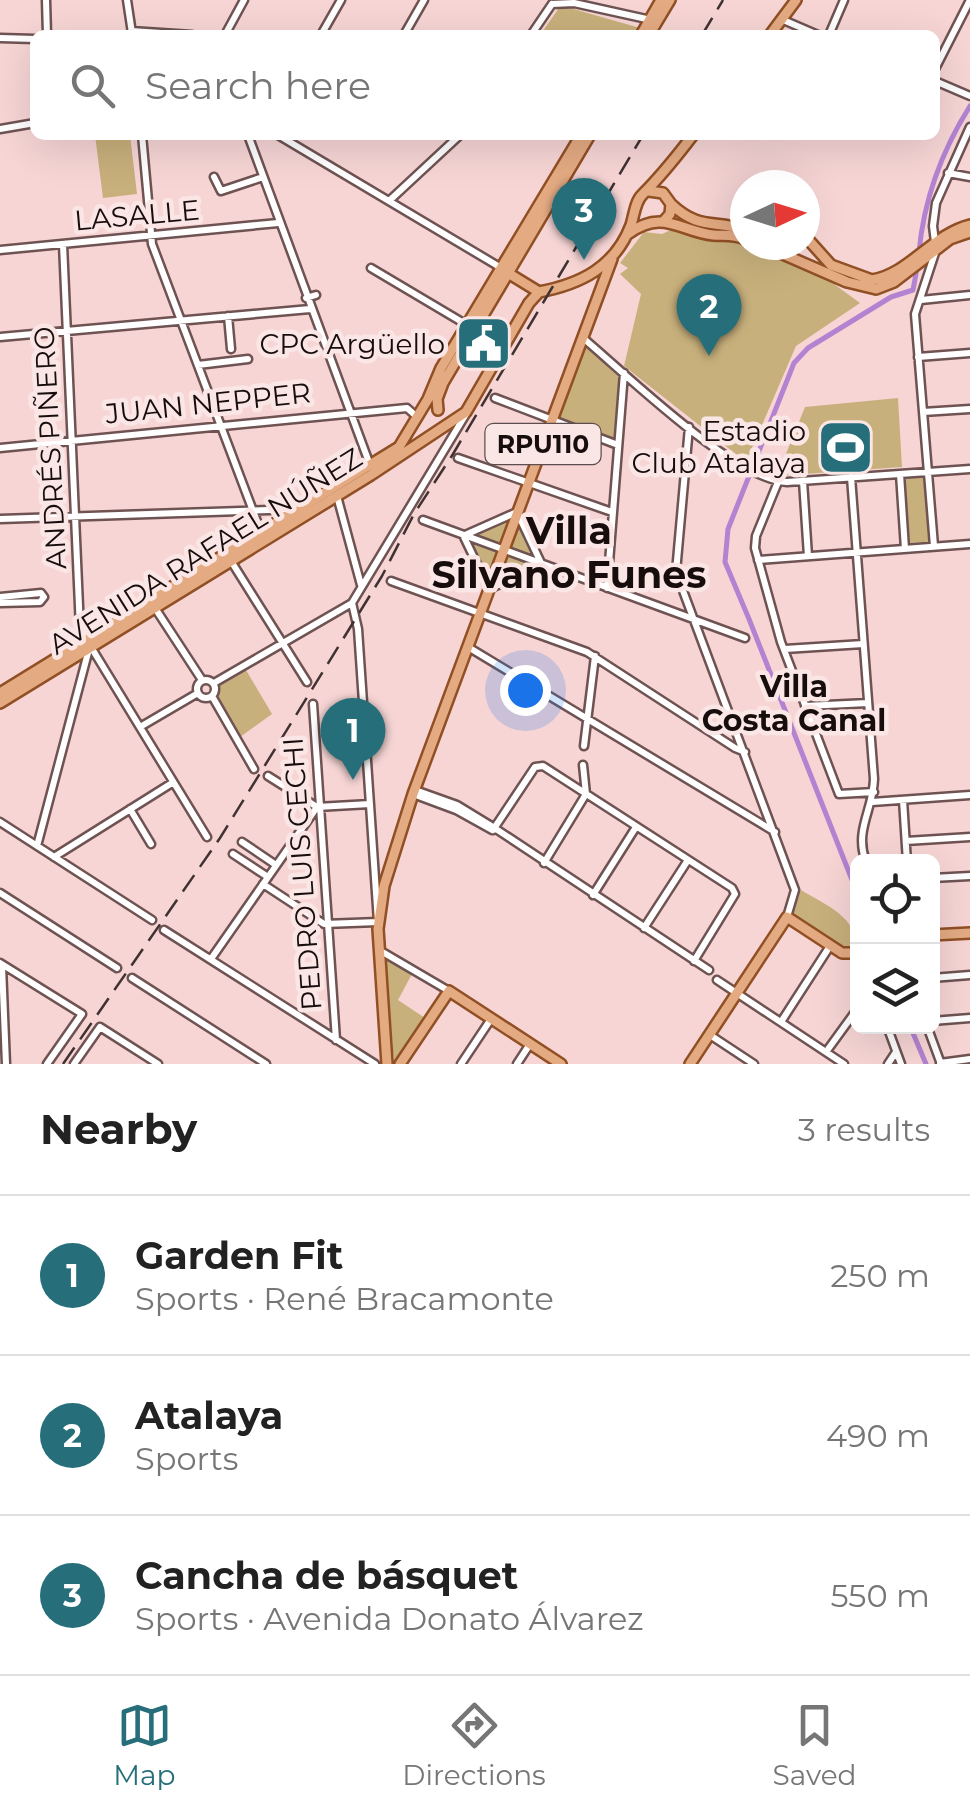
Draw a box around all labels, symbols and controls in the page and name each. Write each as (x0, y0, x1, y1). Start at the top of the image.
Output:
search box (30, 30, 940, 140)
icon: search (65, 58, 120, 113)
text: Search here (145, 62, 371, 109)
north arrow (730, 170, 820, 260)
pin: 3 (552, 178, 616, 260)
street label: LASALLE (73, 193, 201, 237)
pin: 2 (676, 274, 742, 356)
public building icon: CPC Argüello (454, 314, 514, 374)
street label: ANDRÉS PIÑERO (27, 326, 73, 570)
place label: CPC Argüello (259, 327, 445, 361)
street label: JUAN NEPPER (103, 375, 312, 431)
place label: Estadio Club Atalaya (632, 414, 806, 480)
sports icon: Estadio Club Atalaya (815, 417, 875, 477)
road number: RPU110 (486, 424, 600, 464)
street label: AVENIDA RAFAEL NÚÑEZ (42, 440, 368, 662)
district label: Villa Silvano Funes (432, 507, 706, 598)
your location (500, 665, 551, 716)
district label: Villa Costa Canal (702, 668, 886, 739)
pin: 1 (320, 698, 386, 780)
street label: PEDRO LUIS CECHI (275, 736, 329, 1012)
map controls (850, 854, 940, 1034)
button: locate (850, 854, 940, 944)
button: layers (850, 944, 940, 1034)
text: Nearby (40, 1103, 197, 1155)
text: 3 results (798, 1110, 930, 1149)
text: Garden Fit (135, 1232, 343, 1279)
text: 1 (66, 1256, 79, 1295)
text: 250 m (830, 1256, 930, 1295)
text: Sports · René Bracamonte (135, 1279, 554, 1318)
text: Atalaya (135, 1392, 283, 1439)
text: 2 (63, 1416, 82, 1455)
text: 490 m (826, 1416, 930, 1455)
text: Sports (135, 1439, 238, 1478)
text: Cancha de básquet (135, 1552, 518, 1599)
text: 3 (63, 1576, 82, 1615)
text: 550 m (830, 1576, 930, 1615)
text: Sports · Avenida Donato Álvarez (135, 1599, 644, 1638)
tab: Map (113, 1698, 176, 1792)
tab: Directions (402, 1698, 546, 1792)
tab: Saved (772, 1698, 857, 1792)

